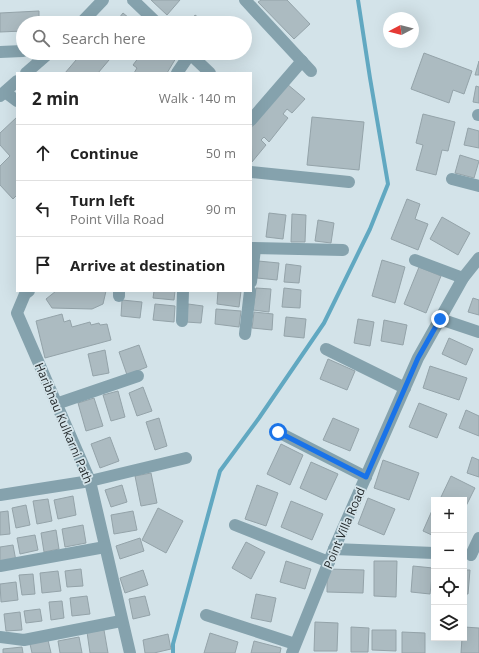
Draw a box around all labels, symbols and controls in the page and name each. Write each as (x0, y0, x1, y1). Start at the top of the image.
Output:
north arrow (383, 12, 419, 48)
search box (16, 16, 252, 60)
icon: search (30, 27, 52, 49)
text: Search here (62, 28, 146, 48)
text: 2 min (32, 87, 79, 110)
text: Walk · 140 m (159, 89, 236, 107)
icon: ahead (32, 142, 54, 164)
text: Continue (70, 143, 138, 163)
text: 50 m (206, 144, 236, 162)
text: Turn left (70, 190, 135, 210)
icon: left (32, 198, 54, 220)
text: 90 m (206, 200, 236, 218)
text: Point Villa Road (70, 210, 164, 228)
icon: arrive (32, 254, 54, 276)
text: Arrive at destination (70, 255, 225, 275)
route end (431, 310, 449, 328)
street label: Haribhau Kulkarni Path (31, 360, 97, 486)
route start (269, 423, 287, 441)
street label: Point Villa Road (319, 485, 369, 571)
map controls (431, 497, 467, 641)
button: + (431, 497, 467, 533)
button: − (431, 533, 467, 569)
button: locate (431, 569, 467, 605)
button: layers (431, 605, 467, 641)

